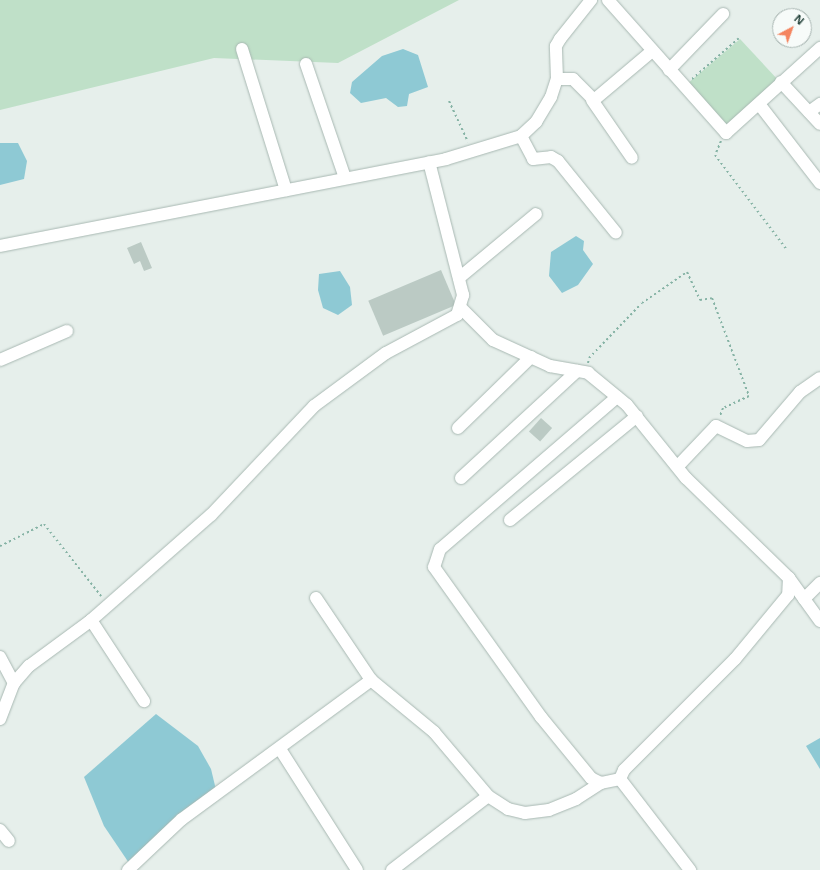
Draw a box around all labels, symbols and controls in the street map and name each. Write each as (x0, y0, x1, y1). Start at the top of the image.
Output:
north arrow (772, 8, 812, 48)
text: N (791, 11, 808, 28)

